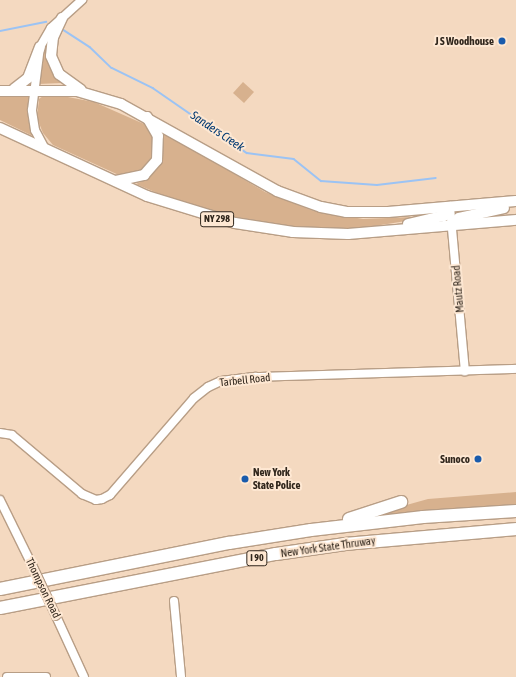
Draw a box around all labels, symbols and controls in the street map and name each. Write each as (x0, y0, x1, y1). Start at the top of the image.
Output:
place label: J S Woodhouse (435, 34, 494, 48)
marker: J S Woodhouse (497, 36, 507, 46)
water label: Sanders Creek (187, 109, 247, 155)
road number: NY 298 (200, 211, 234, 227)
street label: Mautz Road (449, 265, 467, 313)
street label: Tarbell Road (219, 371, 271, 389)
place label: Sunoco (440, 452, 470, 466)
marker: Sunoco (473, 454, 483, 464)
place label: New York State Police (253, 466, 300, 492)
marker: New York State Police (240, 474, 250, 484)
street label: New York State Thruway (280, 534, 376, 560)
road number: I 90 (246, 550, 268, 566)
street label: Thompson Road (23, 556, 63, 620)

